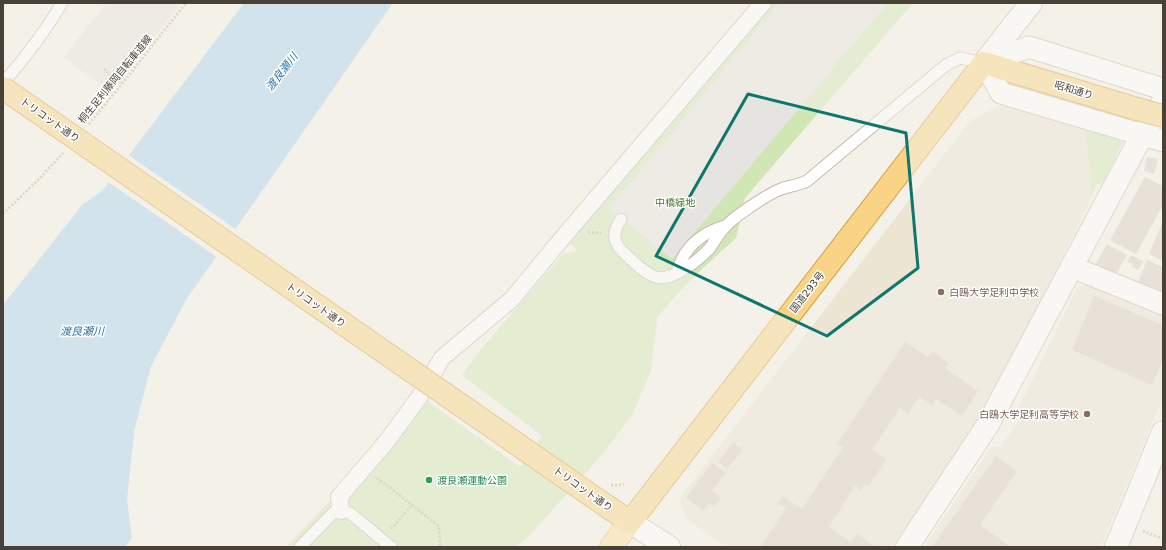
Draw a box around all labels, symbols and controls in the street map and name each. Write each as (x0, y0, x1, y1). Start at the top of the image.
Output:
street label: 桐生足利藤岡自転車道線 (76, 33, 154, 125)
water label: 渡良瀬川 (263, 50, 301, 93)
street label: 昭和通り (1053, 79, 1095, 101)
street label: トリコット通り (18, 95, 82, 145)
park label: 中橋緑地 (655, 197, 696, 208)
street label: 国道293号 (788, 269, 826, 315)
street label: トリコット通り (284, 280, 348, 330)
marker: 白鴎大学足利中学校 (936, 287, 946, 297)
place label: 白鴎大学足利中学校 (949, 287, 1039, 298)
water label: 渡良瀬川 (60, 325, 105, 338)
place label: 白鴎大学足利高等学校 (979, 409, 1079, 420)
marker: 白鴎大学足利高等学校 (1082, 409, 1092, 419)
street label: トリコット通り (551, 464, 615, 514)
marker: 渡良瀬運動公園 (424, 475, 434, 485)
place label: 渡良瀬運動公園 (437, 475, 507, 486)

